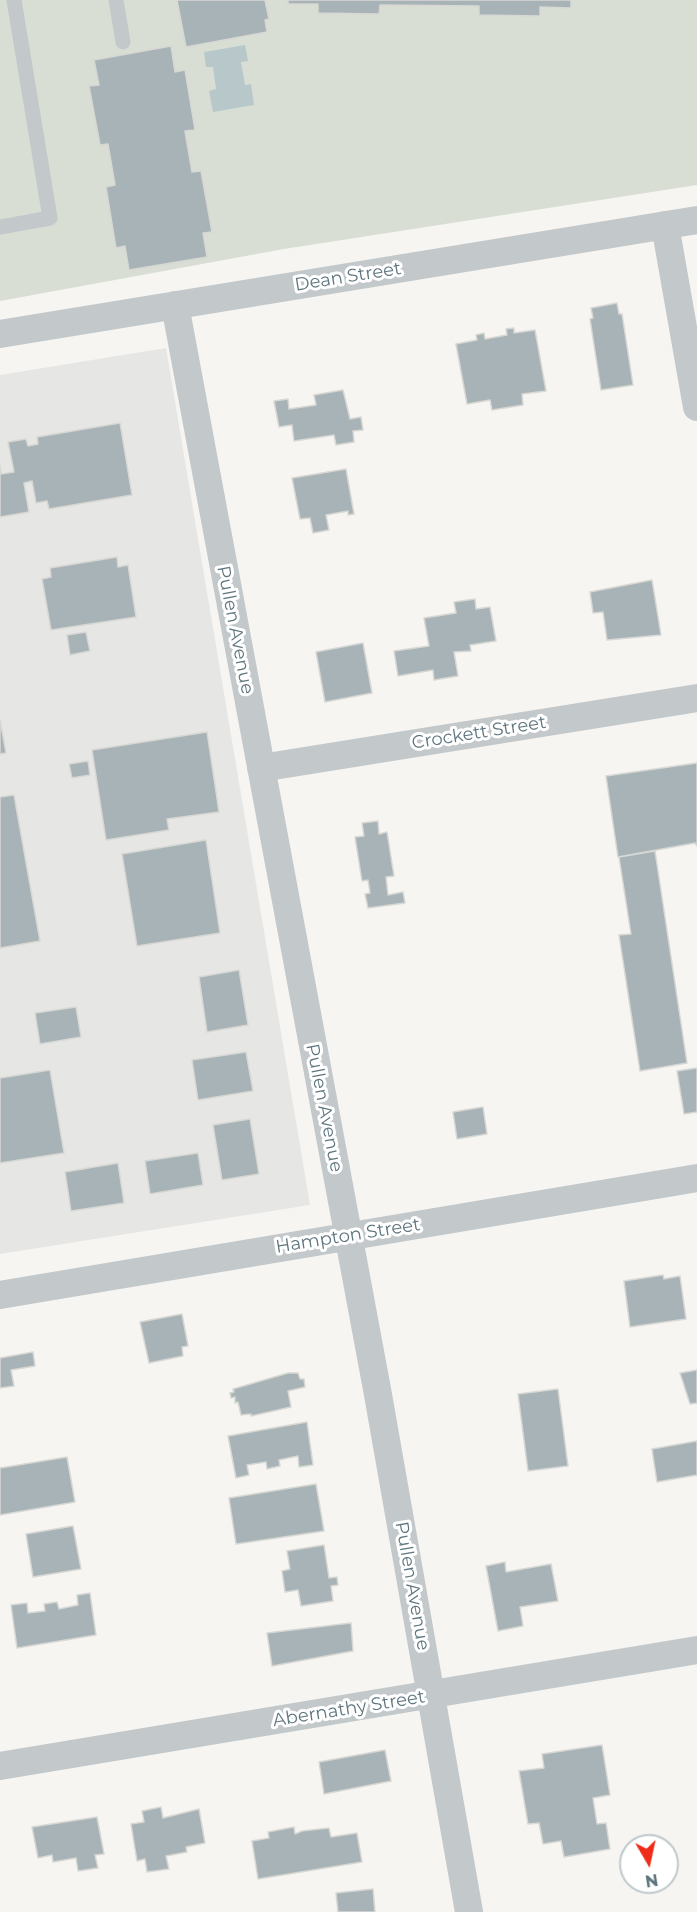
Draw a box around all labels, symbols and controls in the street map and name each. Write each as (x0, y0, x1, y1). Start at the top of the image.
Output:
street label: Dean Street (293, 258, 403, 296)
street label: Pullen Avenue (212, 564, 258, 696)
street label: Crockett Street (410, 712, 548, 754)
street label: Pullen Avenue (301, 1042, 347, 1174)
street label: Hampton Street (274, 1214, 422, 1258)
street label: Pullen Avenue (390, 1520, 434, 1652)
street label: Abernathy Street (271, 1686, 427, 1732)
north arrow (619, 1834, 679, 1894)
text: N (644, 1870, 659, 1891)

